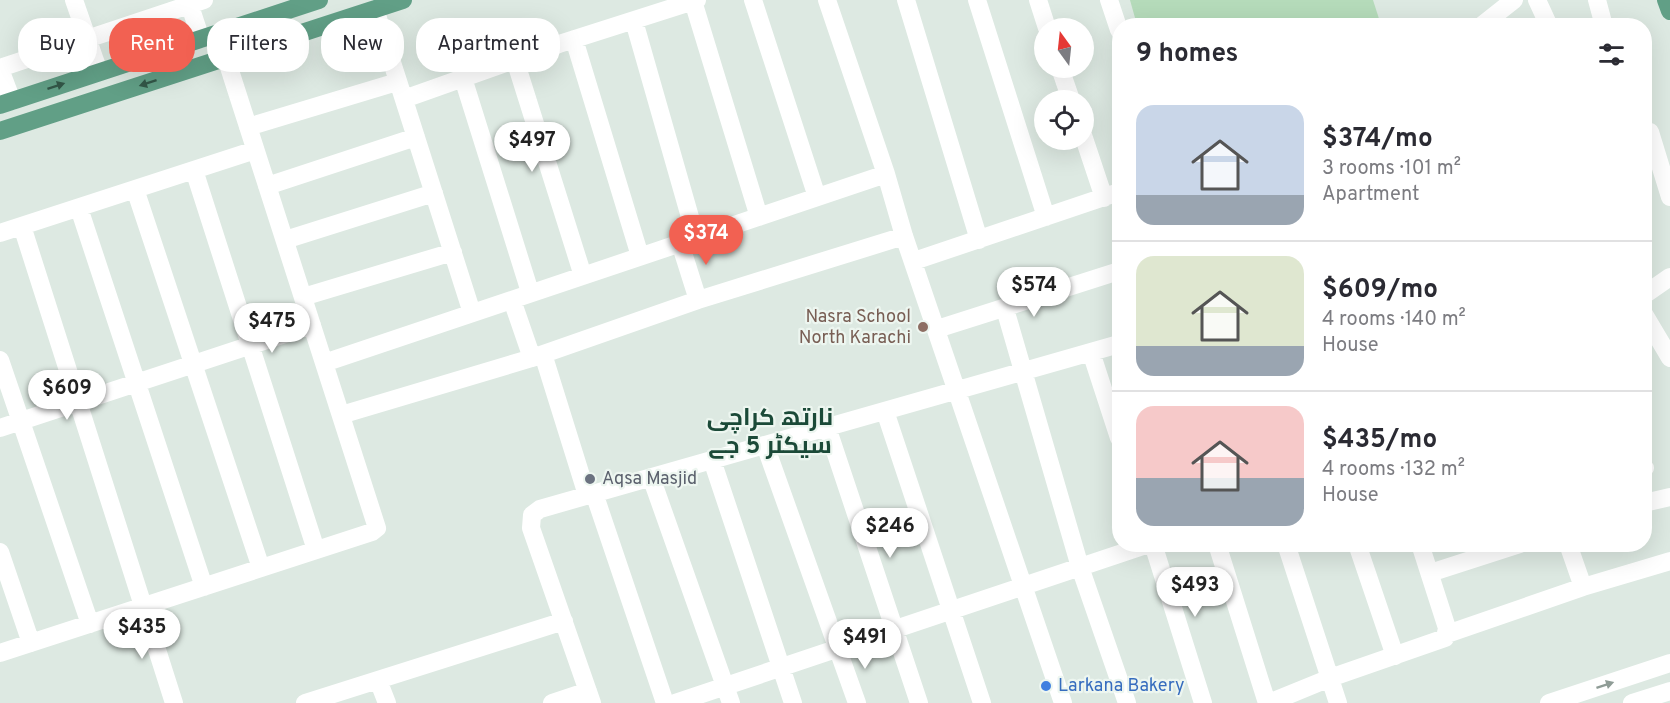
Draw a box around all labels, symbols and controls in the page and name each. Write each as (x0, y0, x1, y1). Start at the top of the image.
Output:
chip: Buy (18, 18, 97, 72)
chip: Rent (109, 18, 195, 72)
chip: Filters (207, 18, 309, 72)
chip: New (321, 18, 404, 72)
chip: Apartment (416, 18, 560, 72)
north arrow (1034, 18, 1094, 78)
map controls (1034, 18, 1094, 150)
text: 9 homes (1136, 38, 1238, 71)
icon: filters (1595, 38, 1628, 71)
one-way arrow (139, 79, 157, 88)
one-way arrow (47, 81, 65, 91)
button: locate (1034, 90, 1094, 150)
pin: $497 (496, 122, 568, 173)
text: $374/mo (1322, 123, 1433, 156)
text: $497 (508, 128, 556, 154)
icon: home (1184, 129, 1256, 201)
text: 3 rooms · 101 m² (1322, 156, 1461, 182)
text: Apartment (1322, 182, 1420, 208)
pin: $374 (670, 215, 742, 266)
text: $374 (683, 221, 729, 247)
pin: $574 (998, 267, 1070, 318)
text: $574 (1011, 273, 1057, 299)
text: $609/mo (1322, 274, 1438, 307)
icon: home (1184, 280, 1256, 352)
pin: $475 (236, 303, 308, 354)
place label: Nasra School North Karachi (799, 306, 911, 350)
text: 4 rooms · 140 m² (1322, 307, 1466, 333)
text: $475 (248, 309, 296, 335)
marker: Nasra School North Karachi (916, 320, 930, 334)
text: House (1322, 333, 1378, 359)
pin: $609 (31, 370, 103, 421)
text: $609 (42, 376, 92, 402)
district label: نارتھ کراچی سیکٹر 5 جے (707, 404, 833, 462)
text: $435/mo (1322, 424, 1437, 457)
icon: home (1184, 430, 1256, 502)
text: 4 rooms · 132 m² (1322, 457, 1465, 483)
place label: Aqsa Masjid (602, 468, 697, 491)
marker: Aqsa Masjid (583, 472, 597, 486)
text: House (1322, 483, 1378, 509)
pin: $246 (854, 508, 926, 559)
text: $246 (865, 514, 915, 540)
pin: $493 (1159, 567, 1231, 618)
text: $493 (1170, 573, 1220, 599)
pin: $435 (106, 609, 178, 660)
text: $435 (117, 615, 167, 641)
pin: $491 (829, 619, 901, 670)
text: $491 (842, 625, 888, 651)
place label: Larkana Bakery (1058, 675, 1184, 698)
marker: Larkana Bakery (1039, 679, 1053, 693)
one-way arrow (1596, 680, 1614, 689)

